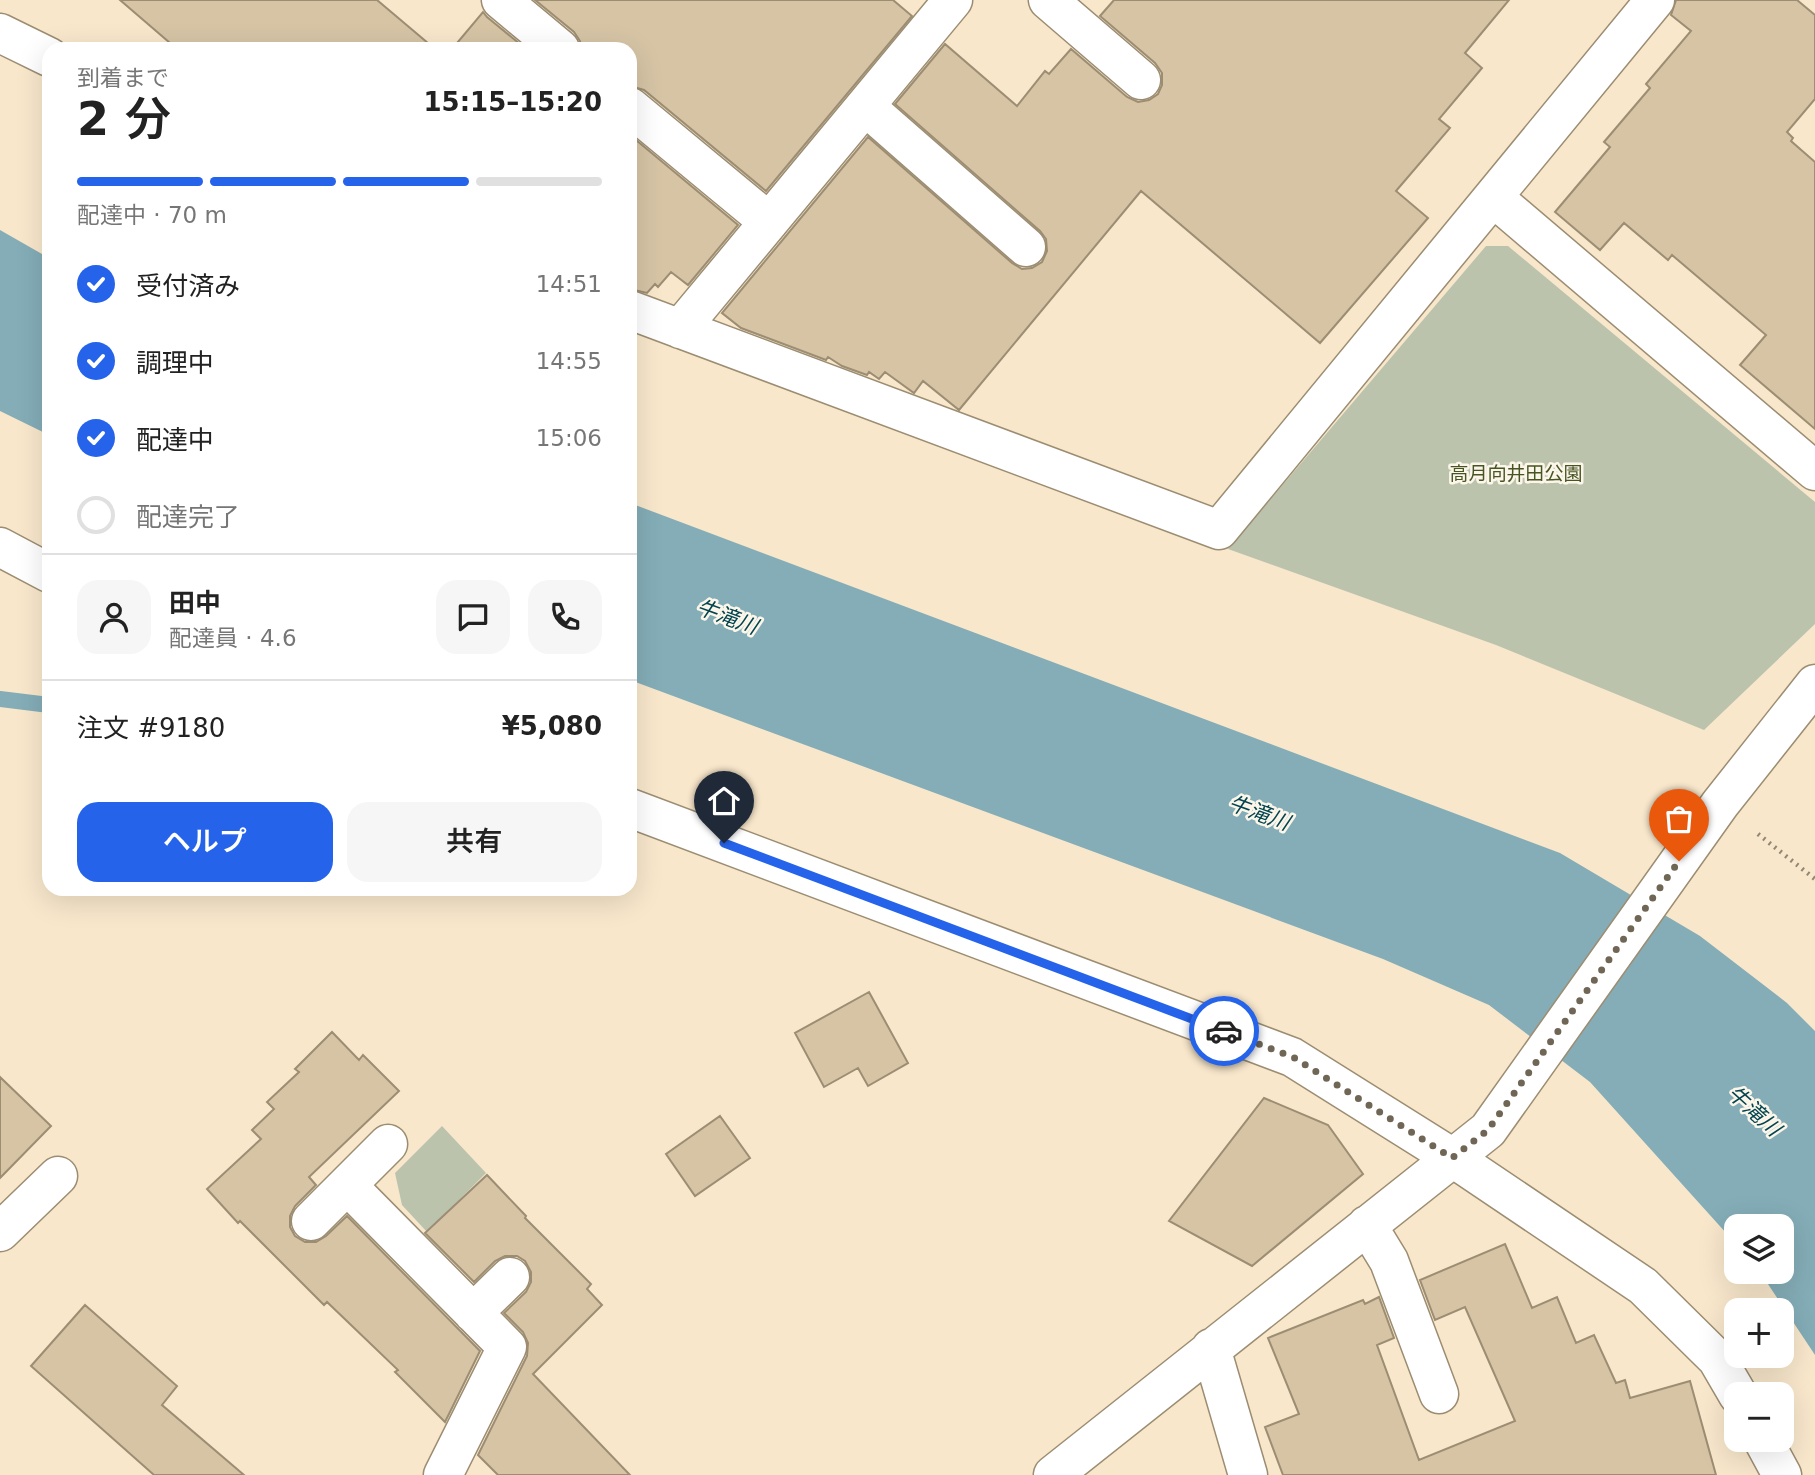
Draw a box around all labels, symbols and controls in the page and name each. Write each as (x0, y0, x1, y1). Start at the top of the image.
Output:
text: 到着まで (77, 65, 169, 91)
text: 15:15–15:20 (423, 87, 602, 117)
text: 2 分 (77, 92, 171, 146)
text: 配達中 · 70 m (77, 202, 227, 228)
icon: check (77, 265, 115, 303)
text: 受付済み (136, 271, 240, 301)
text: 14:51 (536, 271, 602, 297)
icon: check (77, 342, 115, 380)
text: 調理中 (136, 348, 214, 378)
text: 14:55 (536, 348, 602, 374)
icon: check (77, 419, 115, 457)
text: 配達中 (136, 425, 214, 455)
text: 15:06 (536, 425, 602, 451)
park label: 高月向井田公園 (1449, 462, 1583, 484)
text: 配達完了 (136, 502, 240, 532)
button: person (77, 580, 151, 654)
button: chat (436, 580, 510, 654)
button: phone (528, 580, 602, 654)
text: 田中 (169, 588, 221, 618)
water label: 牛滝川 (693, 595, 763, 640)
text: 配達員 · 4.6 (169, 625, 297, 651)
text: ¥5,080 (502, 711, 602, 741)
text: 注文 #9180 (77, 713, 225, 743)
pin (694, 771, 754, 843)
icon: home (705, 782, 743, 820)
pin (1649, 789, 1709, 861)
water label: 牛滝川 (1225, 791, 1295, 836)
icon: bag (1660, 800, 1698, 838)
button: ヘルプ (77, 802, 333, 882)
button: 共有 (347, 802, 602, 882)
courier (1189, 996, 1259, 1066)
icon: car (1205, 1012, 1243, 1050)
water label: 牛滝川 (1723, 1081, 1787, 1142)
map controls (1724, 1214, 1794, 1452)
button: layers (1724, 1214, 1794, 1284)
button: + (1724, 1298, 1794, 1368)
button: − (1724, 1382, 1794, 1452)

